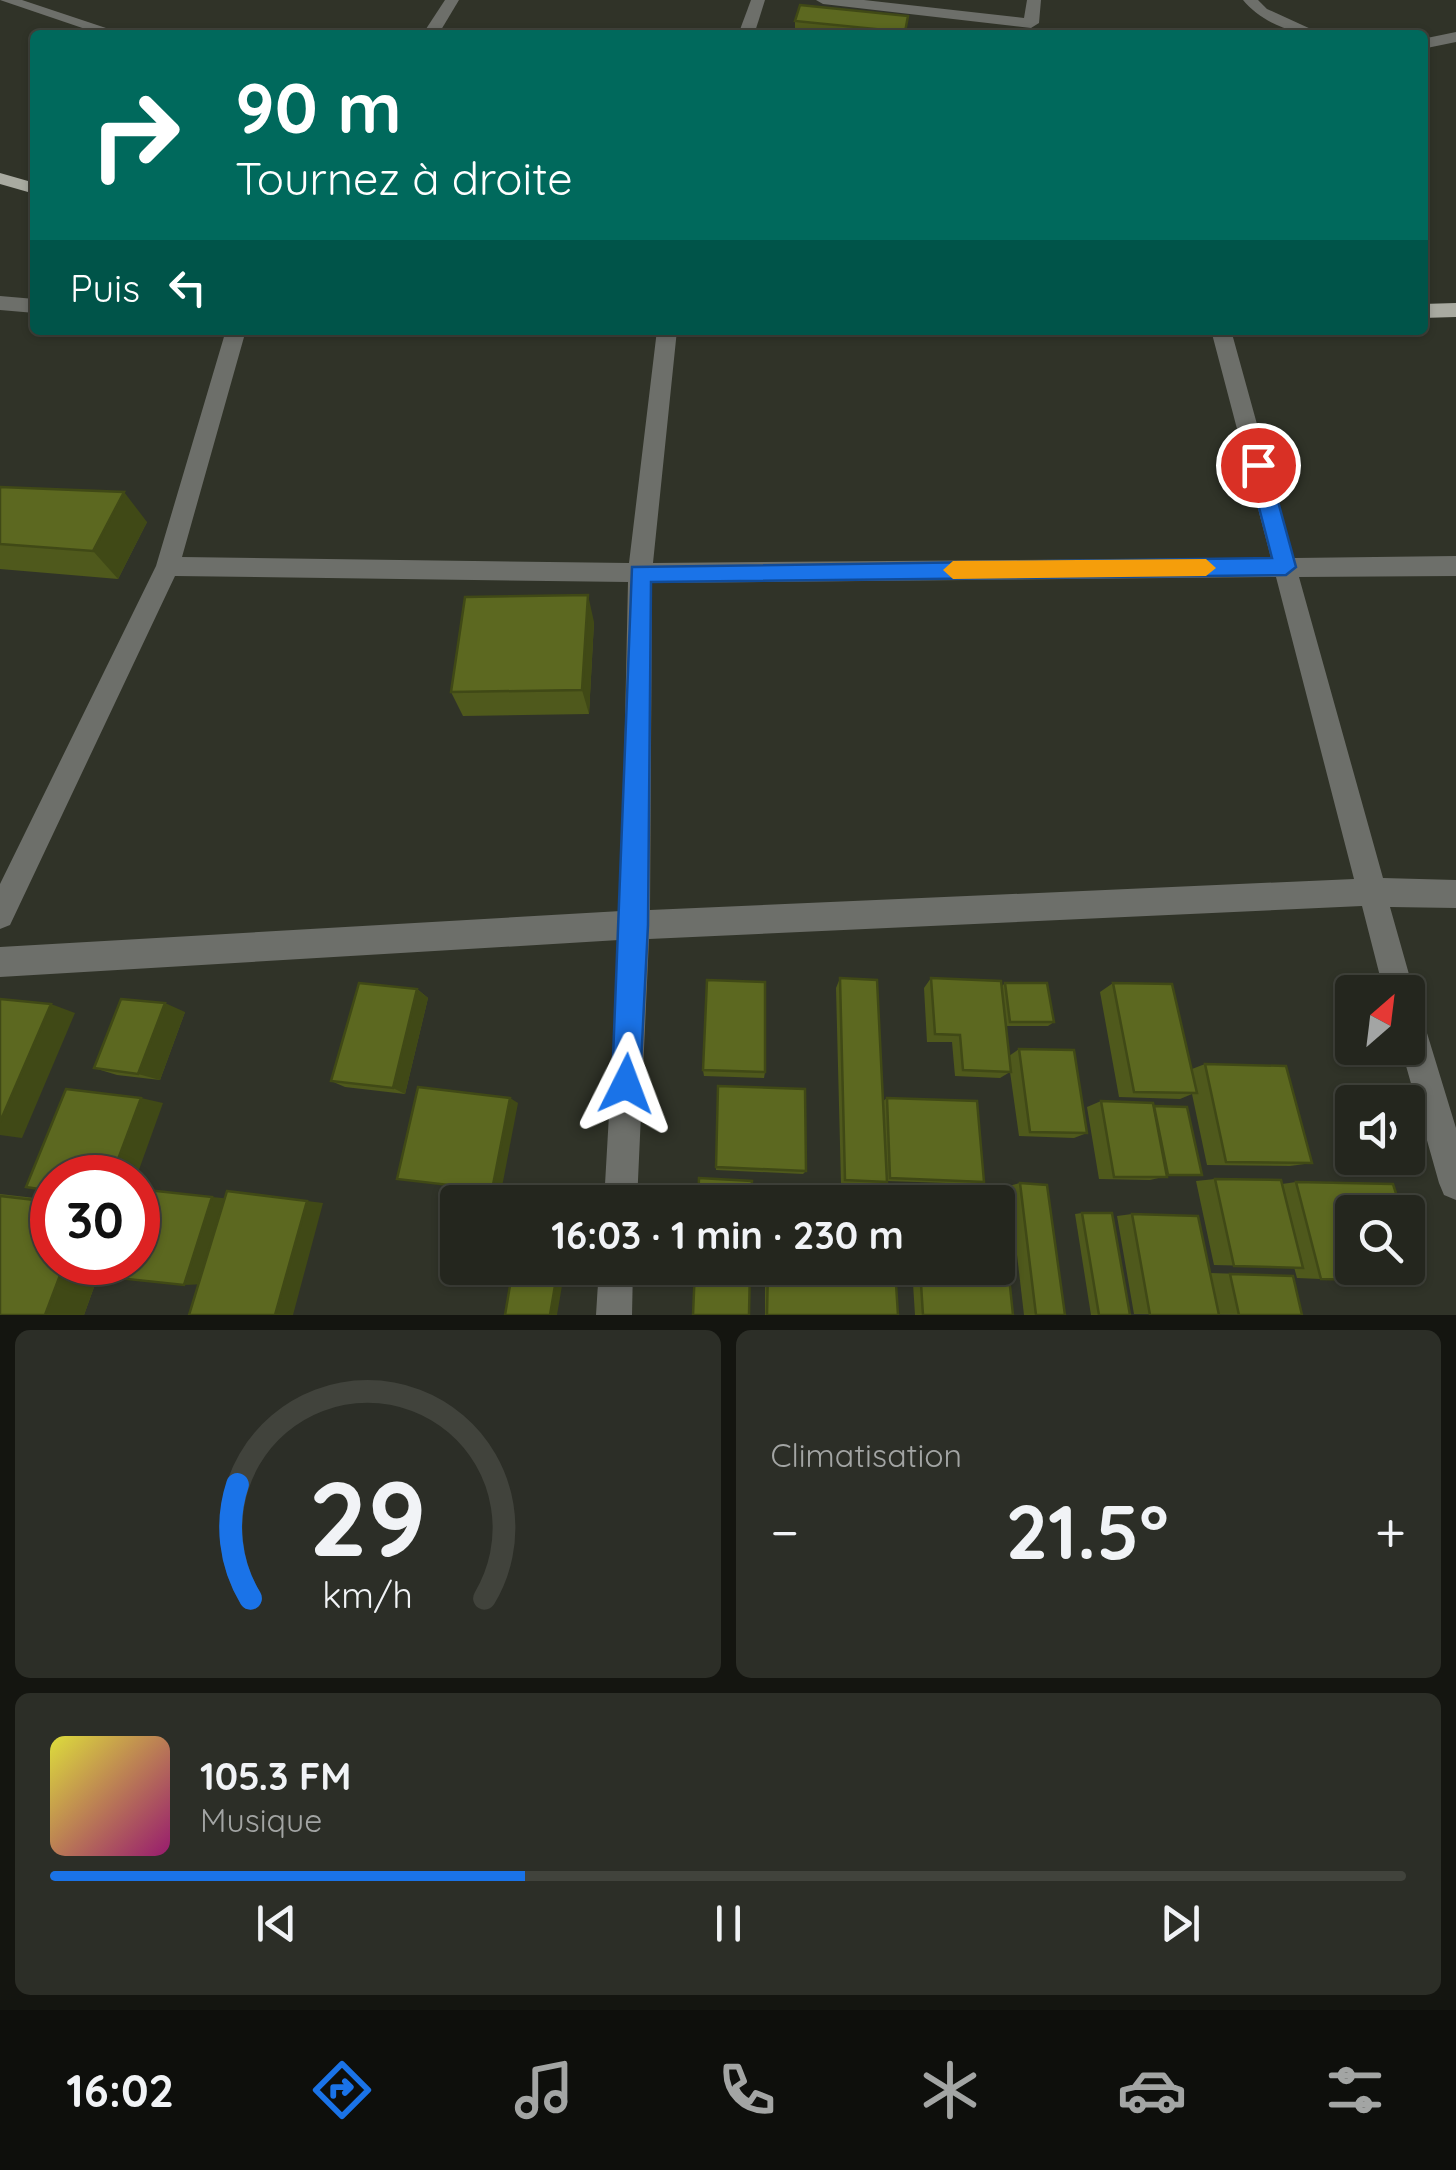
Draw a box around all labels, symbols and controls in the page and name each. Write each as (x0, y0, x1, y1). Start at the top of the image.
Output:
text: 90 m (235, 63, 402, 151)
icon: right (70, 70, 200, 200)
text: Tournez à droite (235, 150, 573, 206)
icon: left (160, 260, 215, 315)
text: Puis (70, 264, 140, 312)
pin (1216, 423, 1301, 508)
icon: arrive (1231, 438, 1286, 493)
north arrow (1335, 975, 1425, 1065)
map controls (1335, 975, 1425, 1285)
position arrow (574, 1032, 678, 1136)
button: sound (1335, 1085, 1425, 1175)
speed limit sign: 30 (30, 1155, 160, 1285)
button: search (1335, 1195, 1425, 1285)
text: 16:03 · 1 min · 230 m (551, 1211, 904, 1259)
text: Climatisation (771, 1435, 962, 1475)
text: 29 (309, 1452, 427, 1582)
text: 21.5° (1005, 1484, 1169, 1578)
text: − (771, 1497, 799, 1566)
text: + (1375, 1497, 1406, 1566)
text: km/h (322, 1572, 413, 1617)
text: 105.3 FM (200, 1752, 351, 1800)
text: Musique (200, 1800, 322, 1840)
icon: previous (249, 1896, 304, 1951)
icon: pause (701, 1896, 756, 1951)
icon: next (1153, 1896, 1208, 1951)
icon: directions (307, 2055, 377, 2125)
icon: music (509, 2055, 579, 2125)
icon: phone (712, 2055, 782, 2125)
icon: climate (915, 2055, 985, 2125)
icon: car (1117, 2055, 1187, 2125)
icon: filters (1320, 2055, 1390, 2125)
text: 16:02 (66, 2062, 174, 2118)

